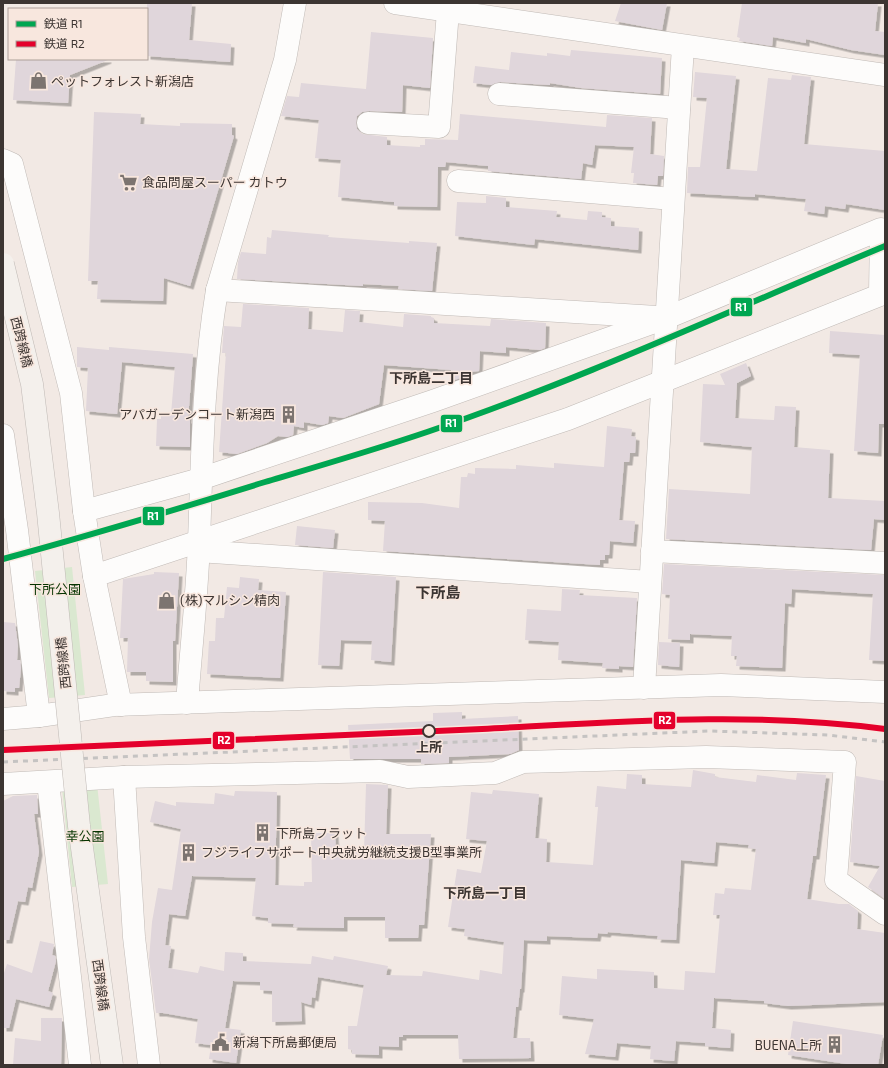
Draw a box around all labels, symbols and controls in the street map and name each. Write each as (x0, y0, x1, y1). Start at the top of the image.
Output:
legend (8, 8, 148, 60)
text: 鉄道 R1 (44, 16, 83, 30)
text: 鉄道 R2 (44, 36, 85, 50)
shop icon: ペットフォレスト新潟店 (28, 71, 48, 91)
place label: ペットフォレスト新潟店 (51, 73, 194, 89)
supermarket icon: 食品問屋スーパー カトウ (119, 172, 139, 192)
place label: 食品問屋スーパー カトウ (142, 174, 288, 190)
line badge: R1 (730, 297, 753, 317)
text: R1 (735, 300, 747, 313)
street label: 西跨線橋 (8, 315, 36, 369)
district label: 下所島二丁目 (389, 369, 473, 386)
building icon: アパガーデンコート新潟西 (278, 404, 298, 424)
place label: アパガーデンコート新潟西 (119, 406, 275, 422)
line badge: R1 (440, 414, 463, 433)
text: R1 (445, 416, 457, 429)
line badge: R1 (142, 506, 165, 526)
text: R1 (147, 509, 159, 522)
park label: 下所公園 (29, 581, 81, 597)
district label: 下所島 (415, 583, 461, 601)
shop icon: (株)マルシン精肉 (157, 590, 177, 610)
place label: (株)マルシン精肉 (180, 592, 280, 608)
street label: 西跨線橋 (52, 636, 74, 690)
line badge: R2 (653, 711, 676, 730)
text: R2 (658, 713, 672, 726)
marker: 上所 (422, 724, 436, 738)
line badge: R2 (212, 731, 235, 750)
text: R2 (217, 733, 231, 746)
place label: 上所 (416, 739, 442, 755)
building icon: 下所島フラット (253, 823, 273, 843)
place label: 下所島フラット (276, 825, 367, 841)
park label: 幸公園 (65, 828, 105, 844)
building icon: フジライフサポート中央就労継続支援B型事業所 (178, 842, 198, 862)
place label: フジライフサポート中央就労継続支援B型事業所 (201, 844, 482, 860)
district label: 下所島一丁目 (443, 884, 527, 901)
street label: 西跨線橋 (89, 958, 113, 1012)
public building icon: 新潟下所島郵便局 (210, 1032, 230, 1052)
place label: 新潟下所島郵便局 (233, 1034, 337, 1050)
building icon: BUENA上所 (825, 1035, 845, 1055)
place label: BUENA上所 (755, 1037, 822, 1053)

